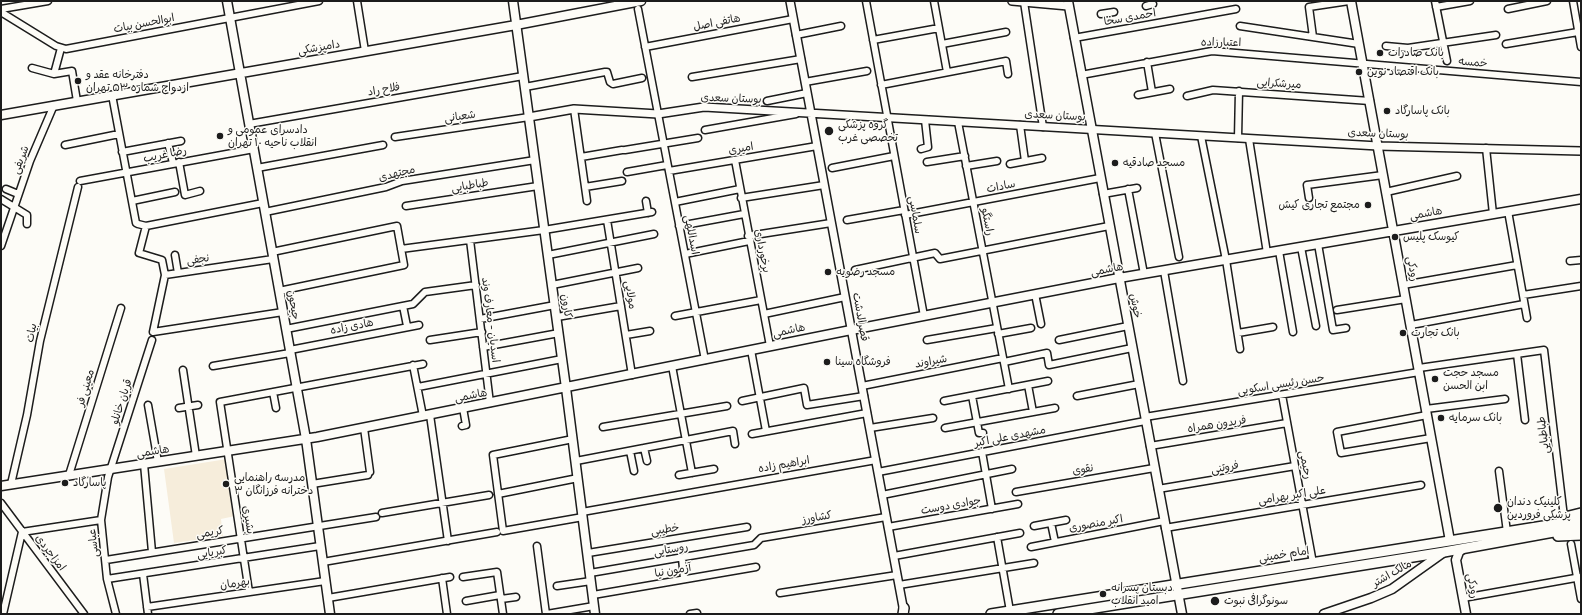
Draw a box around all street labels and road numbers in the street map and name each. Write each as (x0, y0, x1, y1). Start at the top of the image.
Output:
street label: احمدی سخا (1103, 7, 1157, 29)
street label: ابوالحسن بیات (112, 12, 176, 36)
street label: هاتفی اصل (692, 12, 742, 34)
street label: اعتبارزاده (1201, 36, 1241, 50)
street label: دامپزشکی (297, 38, 341, 58)
street label: خمسه (1458, 55, 1488, 71)
street label: میرشکرایی (1256, 76, 1302, 92)
street label: فلاح راد (367, 81, 401, 99)
street label: بوستان سعدی (700, 91, 762, 107)
street label: شعبانی (443, 108, 477, 126)
street label: بوستان سعدی (1024, 108, 1086, 124)
street label: بوستان سعدی (1347, 126, 1409, 142)
street label: امیری (727, 140, 755, 158)
street label: شریفی (10, 144, 32, 176)
street label: رضا غریب (142, 144, 188, 166)
street label: مجتهدی (377, 163, 417, 185)
street label: طباطبایی (450, 177, 490, 195)
street label: سادات (985, 178, 1017, 196)
street label: سلماسی (905, 195, 925, 235)
street label: هاشمی (1409, 205, 1443, 223)
street label: راستگو (978, 207, 996, 237)
street label: اسداللهی (681, 214, 701, 256)
street label: برخورداری (751, 228, 773, 274)
street label: نجفی (186, 252, 210, 268)
street label: رودکی (1403, 255, 1421, 283)
street label: هاشمی (1090, 260, 1124, 280)
street label: اسدیان - معارف وند (478, 277, 502, 363)
street label: مولایی (621, 280, 639, 310)
street label: جیحون (284, 289, 302, 321)
street label: قصرالدشت (849, 292, 871, 342)
street label: کارون (558, 293, 574, 319)
street label: خوش (1126, 293, 1144, 319)
street label: هادی زاده (329, 316, 375, 338)
street label: هاشمی (771, 321, 807, 341)
street label: بیات (24, 322, 40, 344)
street label: شیراوند (914, 352, 948, 372)
street label: معینی فر (74, 368, 98, 408)
street label: حسن رئیسی اسکویی (1237, 372, 1325, 398)
street label: قربان خانلو (108, 377, 136, 427)
street label: هاشمی (454, 386, 488, 406)
street label: فریدون همراه (1187, 414, 1247, 436)
street label: طباطبایی (1535, 416, 1553, 454)
street label: مشهدی علی اکبر (973, 424, 1047, 450)
street label: هاشمی (136, 443, 170, 461)
street label: رحیمی (1296, 450, 1314, 480)
street label: ابراهیم زاده (757, 454, 811, 476)
street label: فروتنی (1210, 459, 1240, 477)
street label: نقوی (1071, 462, 1095, 478)
street label: علی اکبر بهرامی (1257, 484, 1327, 508)
street label: جوادی دوست (920, 494, 982, 518)
street label: بشیری (239, 505, 257, 535)
street label: کشاورز (801, 509, 833, 527)
street label: اکبر منصوری (1068, 513, 1124, 535)
street label: خطیبی (650, 521, 680, 539)
street label: کریمی (195, 524, 225, 542)
street label: عباسی (86, 528, 102, 558)
street label: امزاجردی (32, 532, 68, 574)
street label: روستایی (653, 540, 689, 560)
street label: کبریایی (196, 544, 228, 562)
street label: امام خمینی (1258, 544, 1310, 566)
street label: مالک اشتر (1370, 557, 1414, 591)
street label: آزمون نیا (654, 561, 692, 581)
street label: رودکی (1463, 572, 1481, 600)
street label: بهرمان (219, 575, 251, 593)

